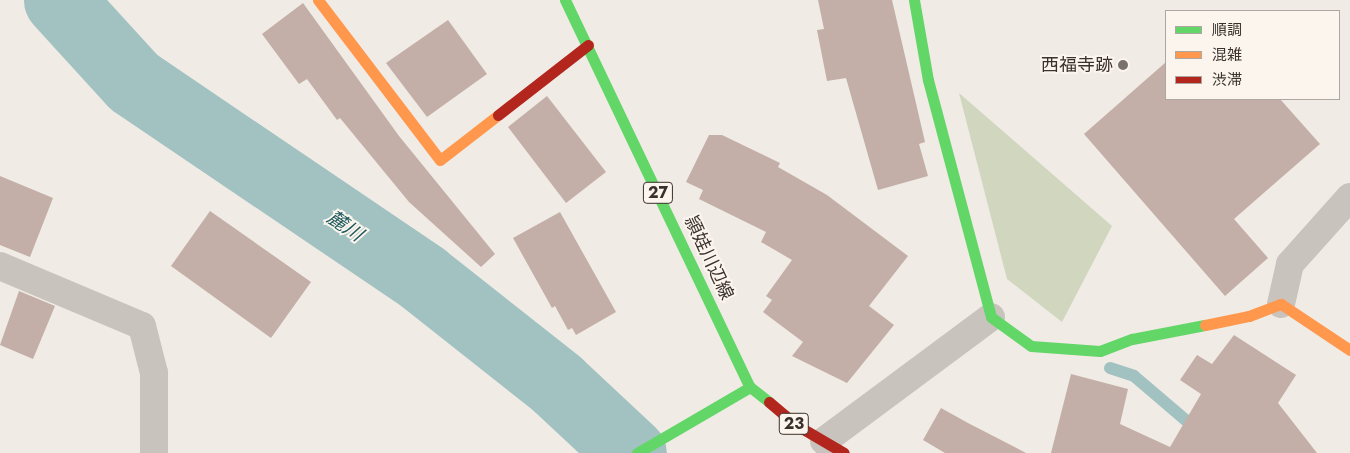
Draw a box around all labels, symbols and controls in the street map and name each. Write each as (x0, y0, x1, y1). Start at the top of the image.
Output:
legend (1165, 10, 1340, 100)
text: 順調 (1212, 19, 1242, 41)
text: 混雑 (1212, 44, 1242, 66)
place label: 西福寺跡 (1041, 54, 1113, 76)
marker: 西福寺跡 (1117, 59, 1129, 71)
text: 渋滞 (1212, 69, 1242, 91)
road number: 27 (642, 180, 674, 207)
water label: 麓川 (323, 206, 367, 246)
street label: 頴娃川辺線 (680, 213, 738, 303)
road number: 23 (778, 410, 810, 438)

